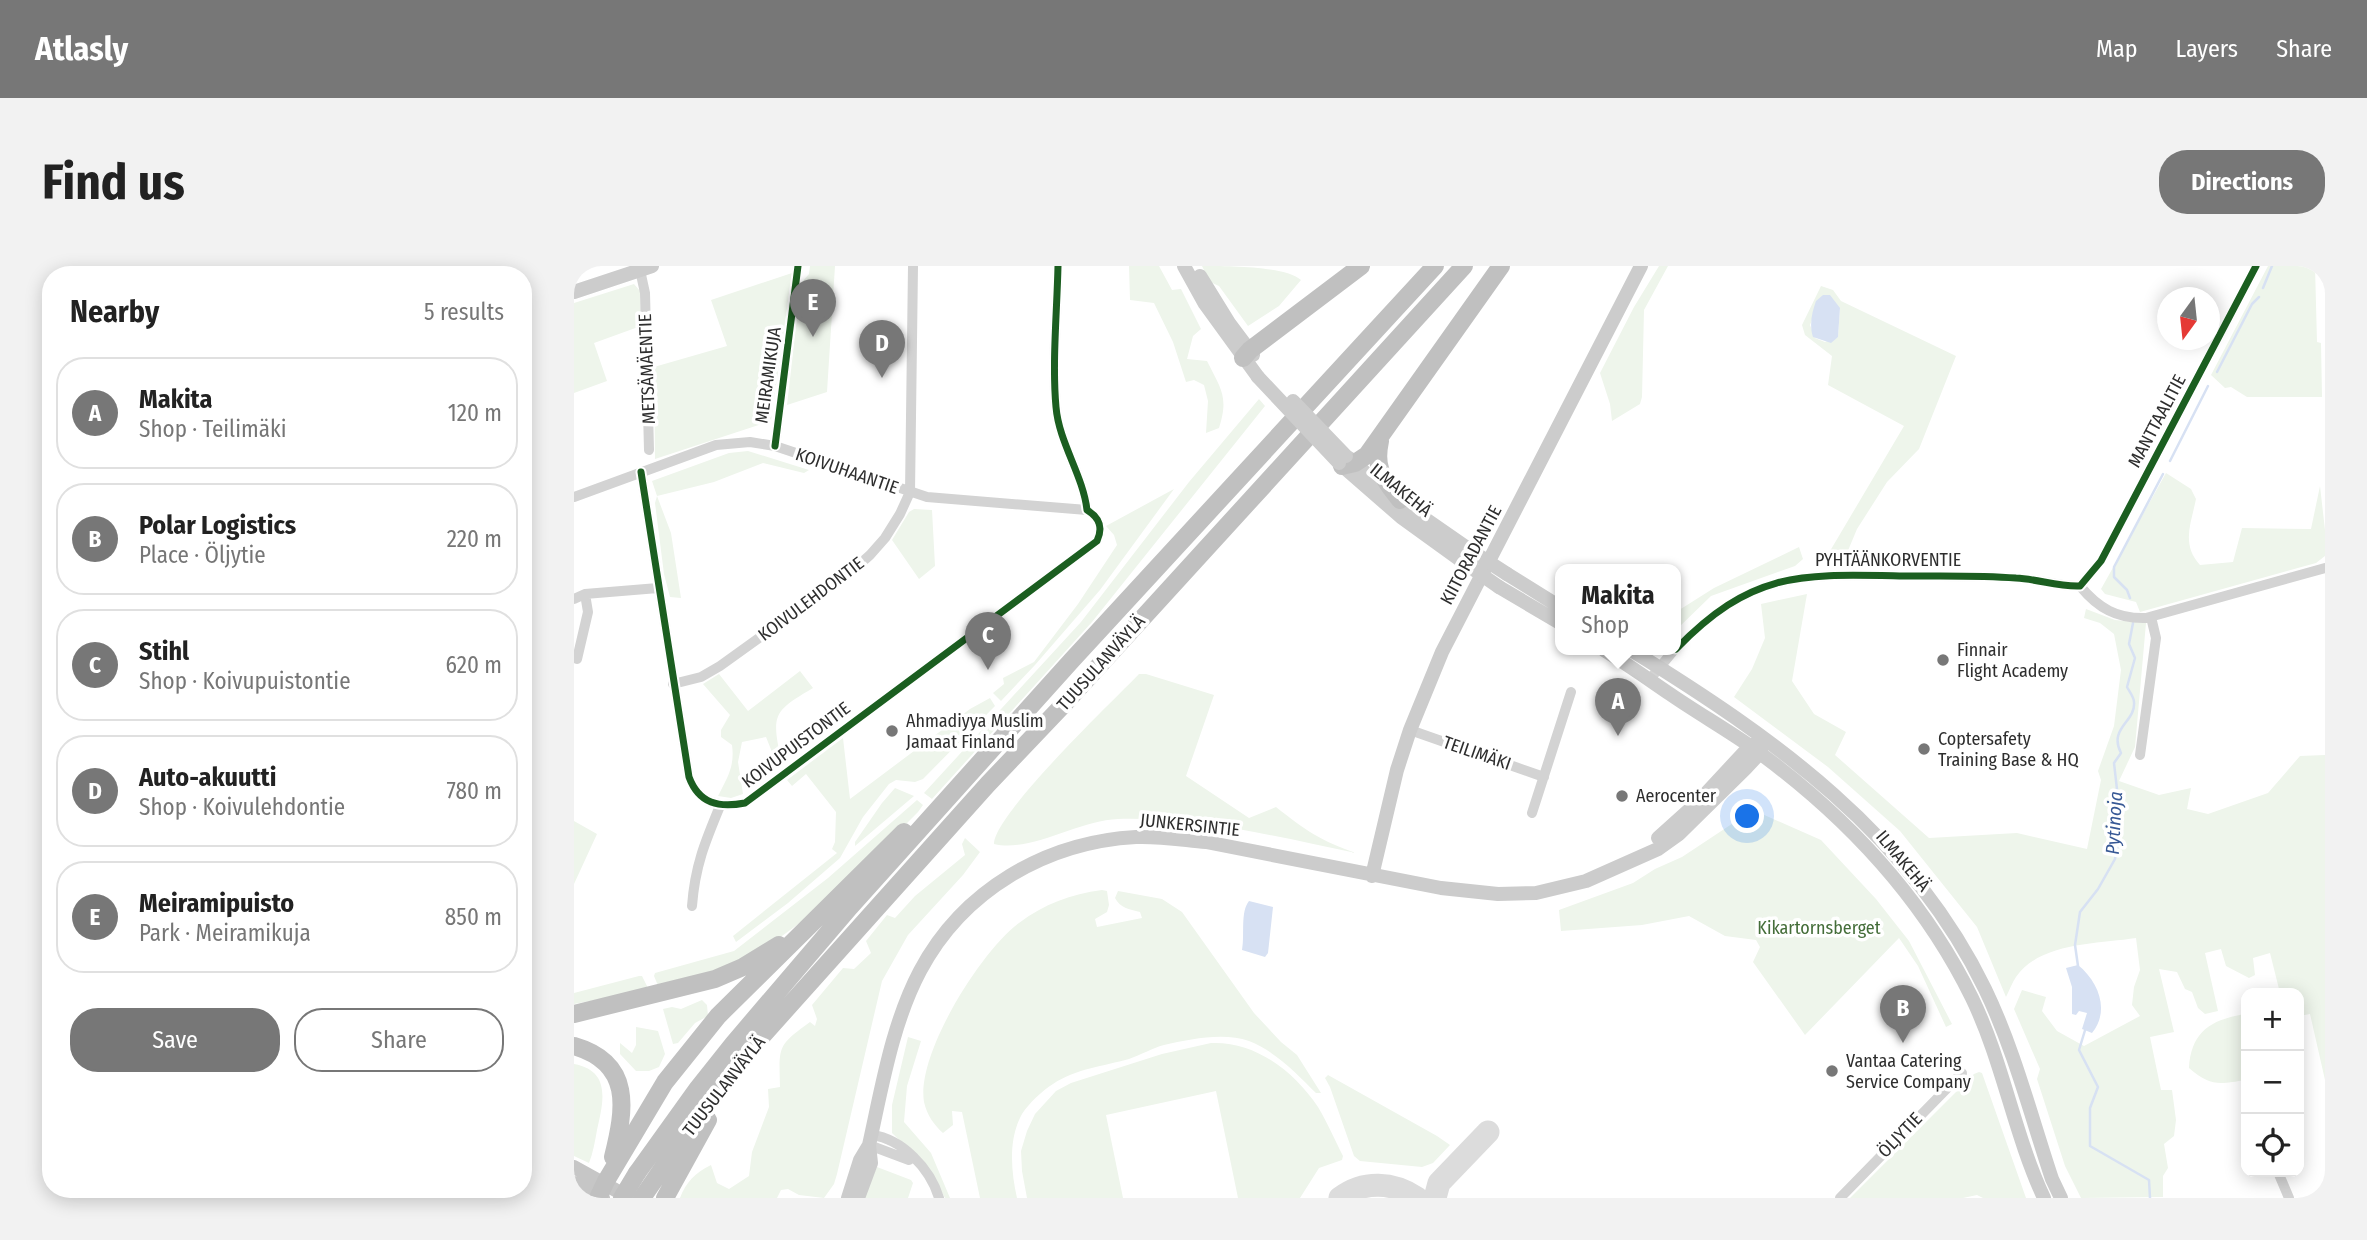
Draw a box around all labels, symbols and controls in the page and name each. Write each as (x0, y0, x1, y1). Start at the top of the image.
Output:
text: Atlasly (35, 29, 128, 69)
text: Map (2096, 35, 2138, 63)
text: Layers (2176, 35, 2238, 63)
text: Share (2276, 35, 2332, 63)
button: Directions (2159, 150, 2325, 214)
text: Find us (42, 153, 185, 212)
pin: E (790, 279, 836, 337)
north arrow (2157, 287, 2220, 350)
text: Nearby (70, 294, 159, 330)
text: 5 results (424, 298, 504, 326)
street label: METSÄMÄENTIE (634, 313, 660, 425)
pin: D (859, 320, 905, 378)
street label: MEIRAMIKUJA (750, 325, 786, 425)
street label: MANTTAALITIE (2123, 371, 2191, 471)
text: Makita (139, 384, 212, 415)
text: A (89, 399, 101, 427)
text: 120 m (448, 399, 502, 427)
text: Shop · Teilimäki (139, 415, 286, 443)
street label: KOIVUHAANTIE (793, 443, 901, 499)
street label: ILMAKEHÄ (1366, 458, 1437, 522)
street label: KIITORADANTIE (1436, 502, 1506, 608)
text: Polar Logistics (139, 510, 296, 541)
text: B (89, 525, 101, 553)
text: 220 m (447, 525, 502, 553)
text: Place · Öljytie (139, 541, 266, 569)
street label: PYHTÄÄNKORVENTIE (1815, 549, 1961, 571)
street label: KOIVULEHDONTIE (754, 552, 868, 646)
popup (1555, 564, 1681, 655)
text: Makita (1581, 580, 1655, 611)
street label: TUUSULANVÄYLÄ (1052, 610, 1150, 715)
text: Shop (1581, 611, 1629, 639)
pin: C (965, 612, 1011, 670)
text: Stihl (139, 636, 189, 667)
place label: Finnair Flight Academy (1957, 639, 2068, 682)
text: C (89, 651, 101, 679)
text: 620 m (446, 651, 502, 679)
marker: Finnair Flight Academy (1935, 652, 1951, 668)
text: Shop · Koivupuistontie (139, 667, 351, 695)
pin: A (1595, 678, 1641, 736)
street label: KOIVUPUISTONTIE (738, 697, 854, 793)
place label: Ahmadiyya Muslim Jamaat Finland (906, 710, 1044, 753)
marker: Ahmadiyya Muslim Jamaat Finland (884, 723, 900, 739)
place label: Coptersafety Training Base & HQ (1938, 728, 2079, 771)
street label: TEILIMÄKI (1440, 731, 1514, 775)
marker: Coptersafety Training Base & HQ (1916, 741, 1932, 757)
text: Auto-akuutti (139, 762, 277, 793)
text: D (88, 777, 102, 805)
text: 780 m (447, 777, 502, 805)
place label: Aerocenter (1636, 785, 1717, 807)
marker: Aerocenter (1614, 788, 1630, 804)
water label: Pytinoja (2101, 791, 2127, 855)
text: Shop · Koivulehdontie (139, 793, 345, 821)
your location (1730, 799, 1764, 833)
street label: JUNKERSINTIE (1139, 809, 1241, 841)
street label: ILMAKEHÄ (1871, 826, 1935, 896)
text: Meiramipuisto (139, 888, 294, 919)
text: E (90, 903, 100, 931)
text: 850 m (445, 903, 502, 931)
park label: Kikartornsberget (1757, 917, 1881, 939)
text: Park · Meiramikuja (139, 919, 311, 947)
pin: B (1880, 985, 1926, 1043)
map controls (2241, 988, 2304, 1177)
button: + (2241, 988, 2304, 1051)
button: Save (70, 1008, 280, 1072)
button: Share (294, 1008, 504, 1072)
street label: TUUSULANVÄYLÄ (678, 1031, 770, 1141)
place label: Vantaa Catering Service Company (1846, 1050, 1971, 1093)
button: − (2241, 1051, 2304, 1114)
marker: Vantaa Catering Service Company (1824, 1063, 1840, 1079)
street label: ÖLJYTIE (1873, 1108, 1927, 1162)
button: locate (2241, 1114, 2304, 1177)

